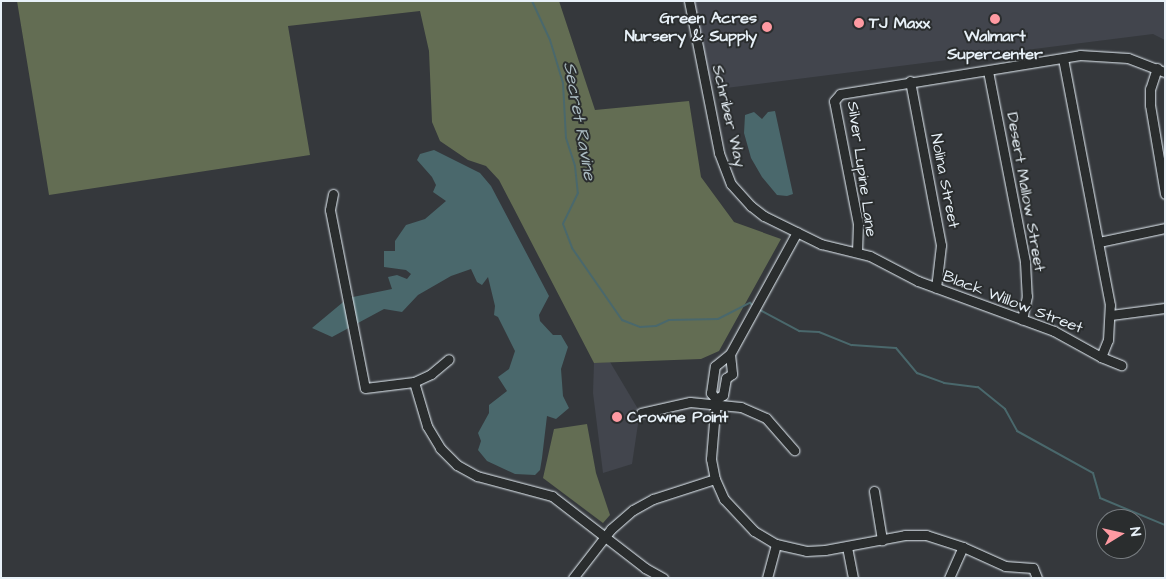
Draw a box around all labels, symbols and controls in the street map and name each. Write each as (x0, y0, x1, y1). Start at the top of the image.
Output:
place label: Green Acres Nursery & Supply (625, 8, 757, 46)
place label: TJ Maxx (869, 13, 930, 33)
marker: Walmart Supercenter (989, 13, 1001, 25)
marker: TJ Maxx (853, 17, 865, 29)
marker: Green Acres Nursery & Supply (761, 21, 773, 33)
place label: Walmart Supercenter (947, 26, 1043, 64)
water label: Secret Ravine (558, 60, 600, 182)
street label: Schriber Way (708, 63, 750, 169)
street label: Silver Lupine Lane (843, 100, 881, 238)
street label: Desert Mallow Street (1003, 111, 1049, 273)
street label: Nolina Street (926, 132, 964, 230)
street label: Black Willow Street (940, 266, 1086, 338)
place label: Crowne Point (627, 407, 728, 427)
marker: Crowne Point (611, 411, 623, 423)
north arrow (1096, 509, 1146, 559)
text: N (1124, 526, 1145, 538)

